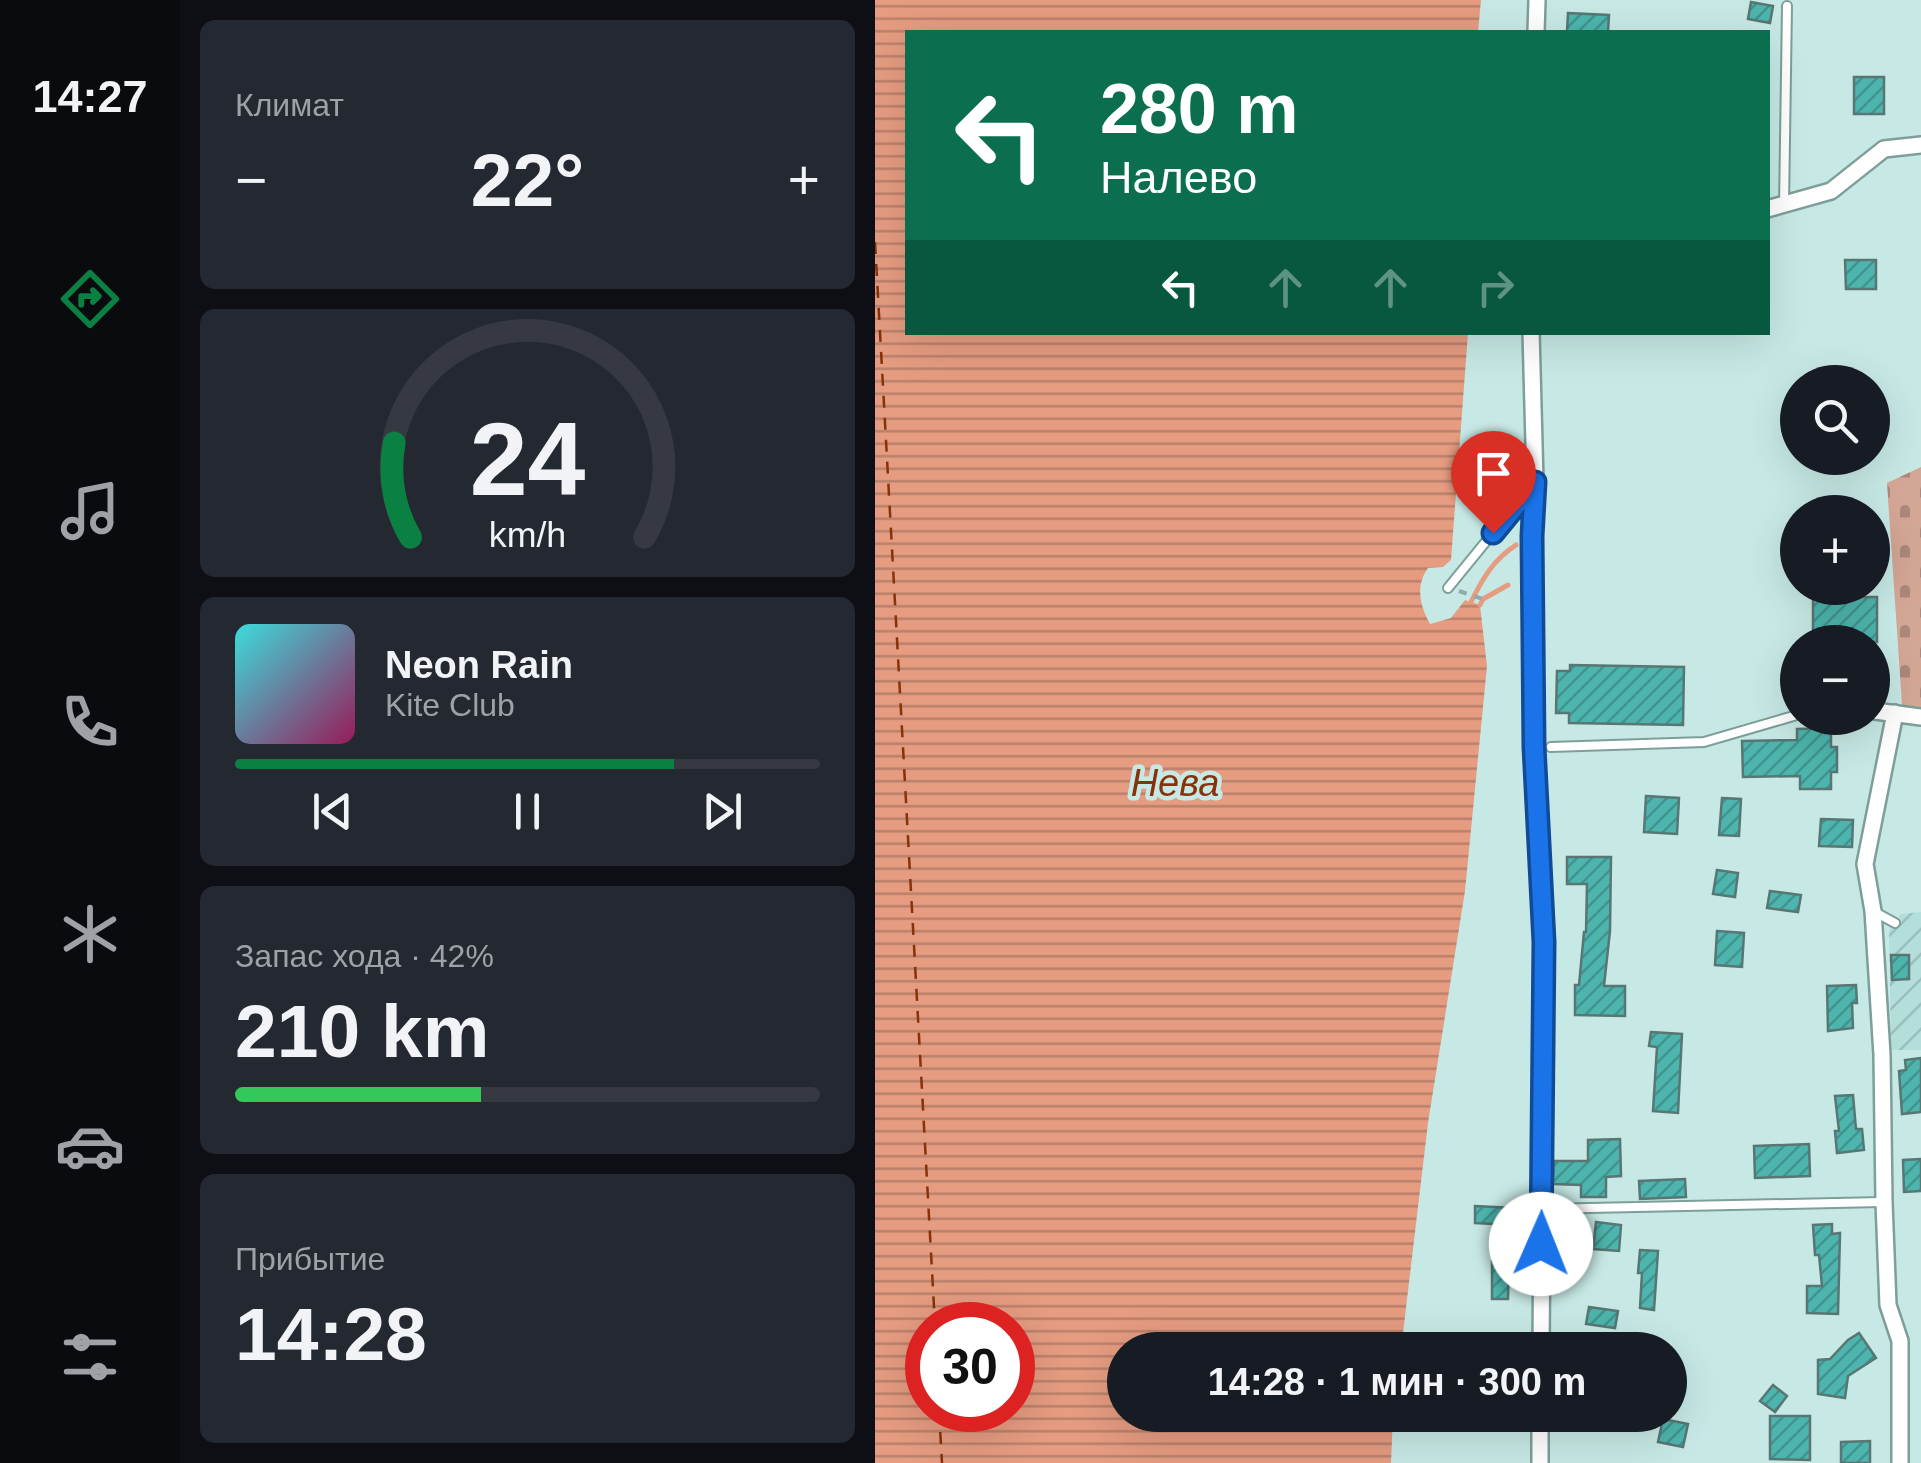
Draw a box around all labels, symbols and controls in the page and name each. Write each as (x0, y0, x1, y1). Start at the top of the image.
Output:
icon: left (935, 70, 1065, 200)
text: 280 m (1100, 70, 1298, 148)
text: 14:27 (32, 71, 148, 122)
text: Климат (235, 87, 344, 123)
text: 22° (471, 138, 584, 222)
text: − (235, 149, 267, 211)
text: + (788, 149, 820, 211)
text: Налево (1100, 152, 1257, 203)
icon: left (1153, 260, 1208, 315)
icon: ahead (1258, 260, 1313, 315)
icon: ahead (1363, 260, 1418, 315)
icon: right (1468, 260, 1523, 315)
icon: directions (55, 264, 125, 334)
map controls (1780, 365, 1890, 735)
button: search (1780, 365, 1890, 475)
text: 24 (470, 401, 585, 517)
pin (1451, 431, 1536, 534)
icon: arrive (1466, 446, 1521, 501)
icon: music (55, 476, 125, 546)
button: + (1780, 495, 1890, 605)
text: km/h (489, 515, 566, 555)
button: − (1780, 625, 1890, 735)
text: Neon Rain (385, 644, 573, 686)
icon: phone (55, 687, 125, 757)
text: Kite Club (385, 687, 515, 723)
water label: Нева (1131, 762, 1219, 804)
icon: previous (305, 784, 360, 839)
icon: pause (500, 784, 555, 839)
icon: next (695, 784, 750, 839)
icon: climate (55, 899, 125, 969)
text: Запас хода · 42% (235, 938, 494, 974)
text: 210 km (235, 989, 489, 1073)
icon: car (55, 1111, 125, 1181)
position arrow (1489, 1192, 1593, 1296)
text: Прибытие (235, 1241, 385, 1277)
text: 14:28 (235, 1292, 427, 1376)
speed limit sign: 30 (905, 1302, 1035, 1432)
icon: filters (55, 1322, 125, 1392)
text: 14:28 · 1 мин · 300 m (1208, 1361, 1586, 1403)

